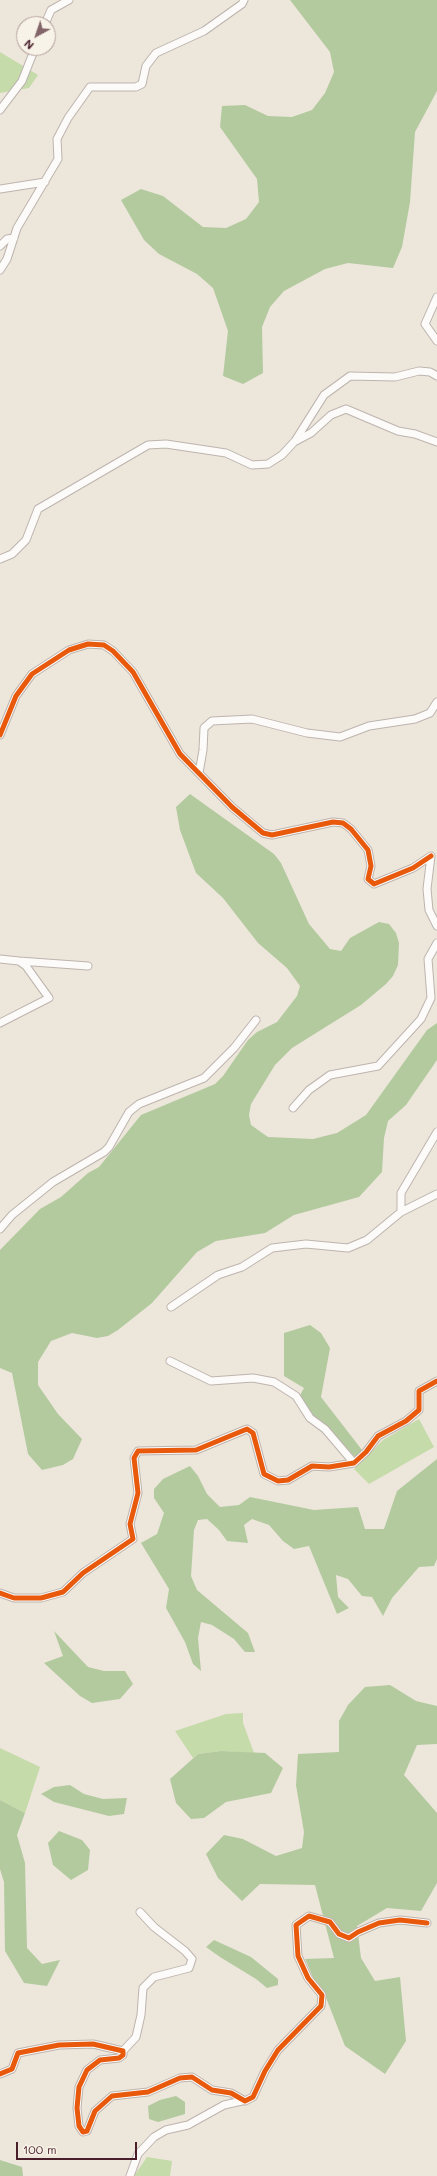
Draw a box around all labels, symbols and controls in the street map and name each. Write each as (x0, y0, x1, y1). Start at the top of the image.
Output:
north arrow (16, 16, 56, 56)
text: N (21, 36, 37, 53)
scale bar (18, 2134, 139, 2160)
text: 100 m (23, 2141, 57, 2157)

